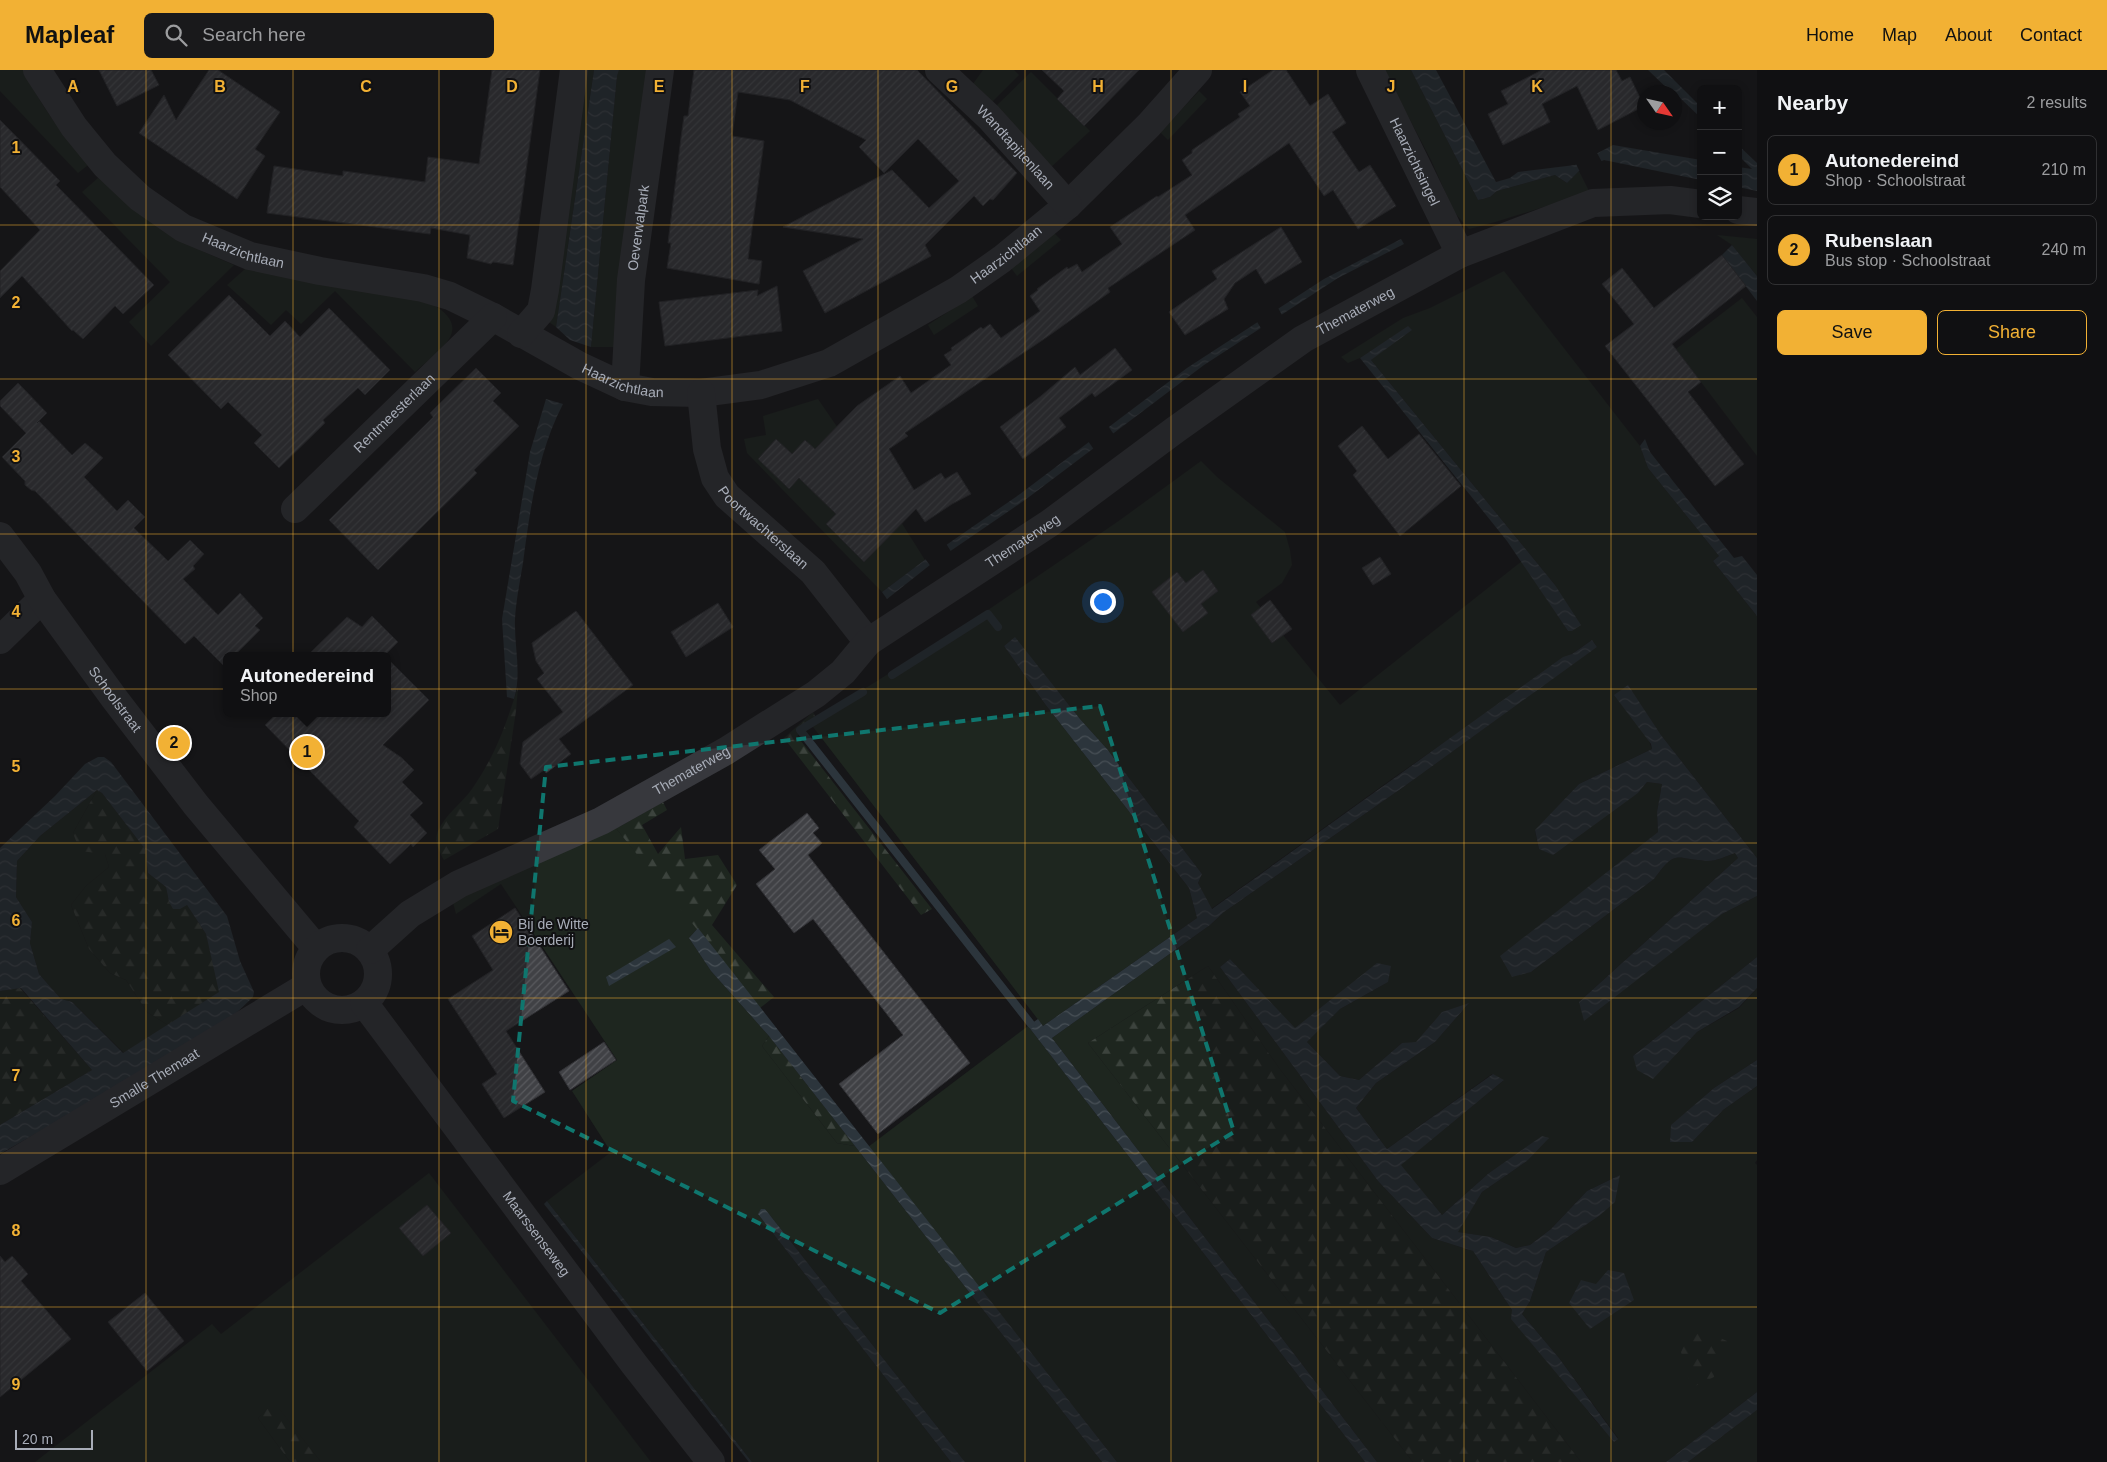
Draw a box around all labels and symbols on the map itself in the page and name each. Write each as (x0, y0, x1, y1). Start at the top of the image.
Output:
text: A (67, 78, 79, 95)
text: B (214, 78, 226, 95)
text: C (360, 78, 372, 95)
text: D (506, 78, 518, 95)
text: E (654, 78, 665, 95)
text: F (800, 78, 810, 95)
text: G (946, 78, 958, 95)
text: H (1092, 78, 1104, 95)
text: I (1243, 78, 1247, 95)
text: J (1387, 78, 1395, 95)
text: K (1531, 78, 1543, 95)
north arrow (1637, 85, 1682, 130)
street label: Wandtapijtenlaan (974, 102, 1058, 193)
street label: Haarzichtsingel (1387, 115, 1443, 208)
text: 1 (12, 139, 21, 156)
street label: Oeverwalpark (624, 183, 652, 272)
street label: Haarzichtlaan (967, 222, 1045, 287)
street label: Haarzichtlaan (200, 229, 286, 271)
street label: Thematerweg (1314, 283, 1397, 338)
text: 2 (12, 294, 21, 311)
street label: Haarzichtlaan (579, 360, 664, 400)
street label: Rentmeesterlaan (350, 370, 438, 456)
text: 3 (12, 448, 21, 465)
street label: Poortwachterslaan (715, 483, 812, 572)
street label: Thematerweg (982, 511, 1063, 571)
your location (1090, 589, 1116, 615)
text: 4 (12, 603, 21, 620)
street label: Schoolstraat (86, 663, 145, 735)
pin: 2 (158, 724, 190, 762)
pin: 1 (291, 733, 323, 771)
street label: Thematerweg (650, 743, 732, 798)
text: 5 (12, 758, 21, 775)
text: 6 (12, 912, 21, 929)
place label: Bij de Witte Boerderij (518, 916, 589, 948)
hotel icon: Bij de Witte Boerderij (488, 919, 514, 945)
street label: Smalle Themaat (106, 1045, 202, 1111)
text: 7 (12, 1067, 21, 1084)
street label: Maarssenseweg (500, 1188, 573, 1279)
text: 8 (12, 1222, 21, 1239)
text: 9 (12, 1376, 21, 1393)
scale bar (15, 1427, 92, 1450)

